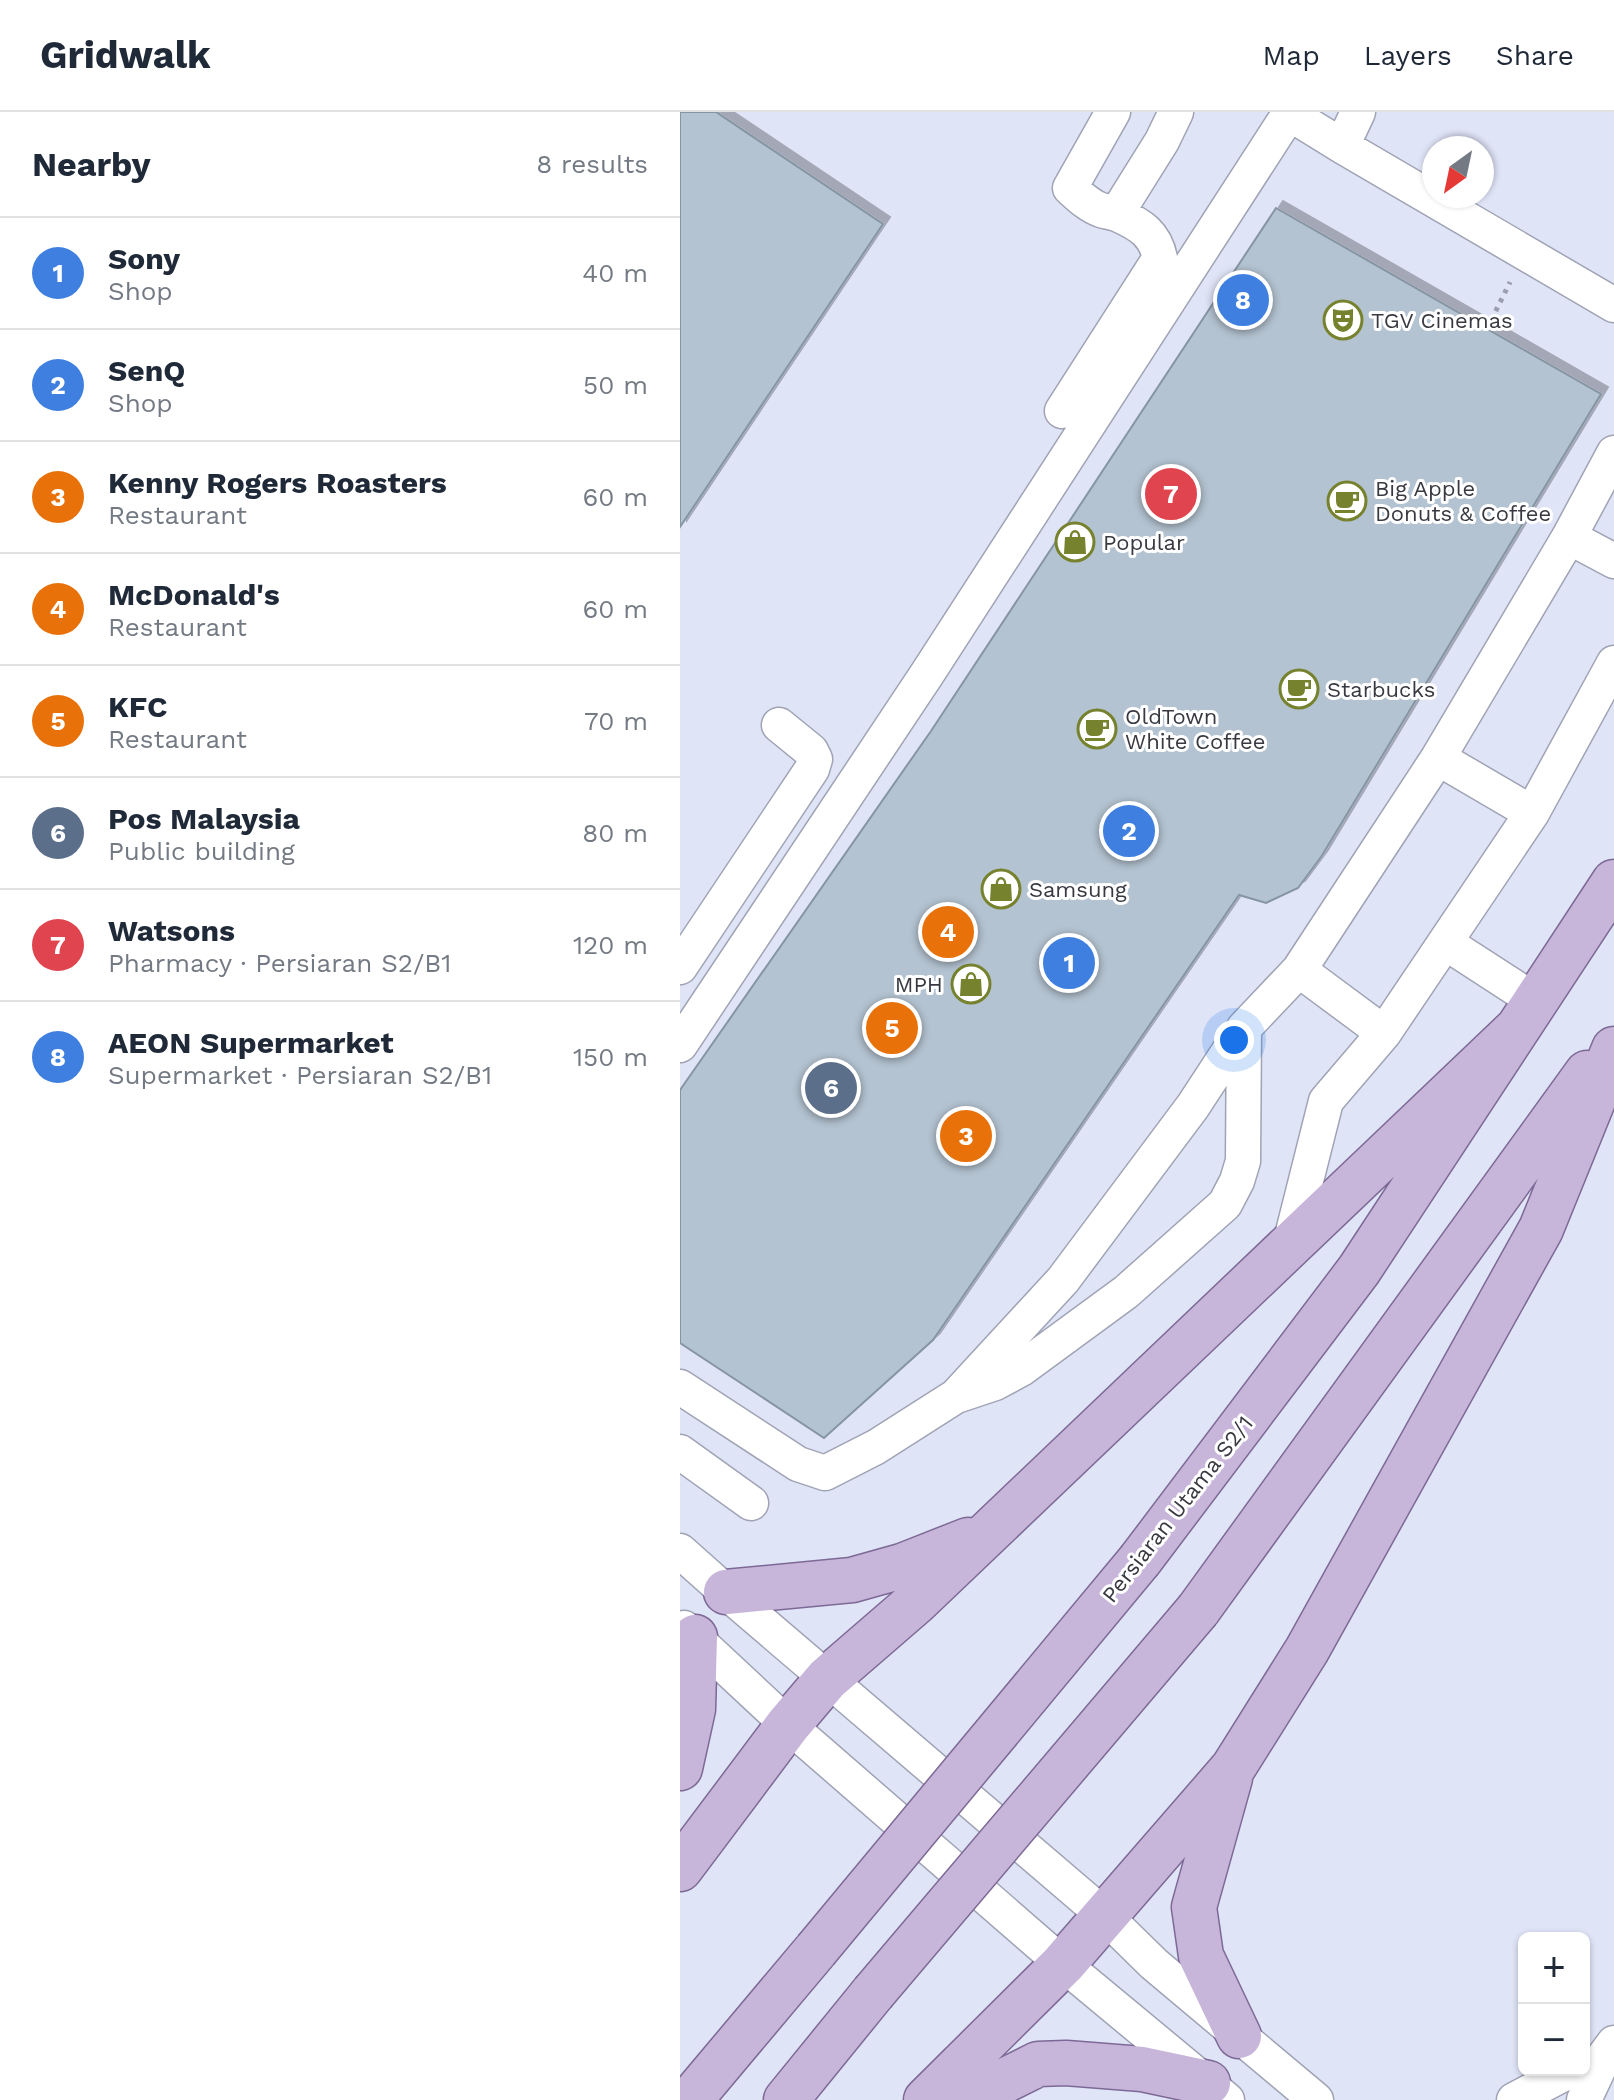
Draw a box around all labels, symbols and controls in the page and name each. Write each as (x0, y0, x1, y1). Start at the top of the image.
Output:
text: Gridwalk (40, 33, 211, 77)
text: Map (1263, 39, 1320, 72)
text: Layers (1364, 39, 1452, 72)
text: Share (1496, 39, 1574, 72)
north arrow (1422, 136, 1494, 208)
text: Nearby (32, 144, 151, 184)
text: 8 results (536, 149, 648, 179)
text: Sony (108, 241, 180, 276)
text: 1 (52, 258, 64, 288)
text: 40 m (582, 258, 648, 288)
pin: 8 (1217, 270, 1269, 330)
text: Shop (108, 276, 173, 306)
theatre icon: TGV Cinemas (1322, 299, 1364, 341)
place label: TGV Cinemas (1371, 308, 1513, 333)
text: SenQ (108, 353, 185, 388)
text: 2 (50, 370, 66, 400)
text: 50 m (583, 370, 648, 400)
text: Shop (108, 388, 173, 418)
pin: 7 (1145, 464, 1197, 524)
text: Kenny Rogers Roasters (108, 465, 447, 500)
place label: Big Apple Donuts & Coffee (1375, 476, 1551, 526)
cafe icon: Big Apple Donuts & Coffee (1326, 480, 1368, 522)
text: 3 (50, 482, 66, 512)
text: 60 m (582, 482, 648, 512)
text: Restaurant (108, 500, 247, 530)
shop icon: Popular (1054, 521, 1096, 563)
place label: Popular (1103, 530, 1185, 555)
text: McDonald's (108, 577, 280, 612)
text: 4 (50, 594, 66, 624)
text: 60 m (582, 594, 648, 624)
text: Restaurant (108, 612, 247, 642)
cafe icon: Starbucks (1278, 668, 1320, 710)
place label: Starbucks (1327, 677, 1435, 702)
text: KFC (108, 689, 167, 724)
place label: OldTown White Coffee (1125, 704, 1266, 754)
text: 5 (50, 706, 66, 736)
text: 70 m (584, 706, 648, 736)
cafe icon: OldTown White Coffee (1076, 708, 1118, 750)
text: Restaurant (108, 724, 247, 754)
text: Pos Malaysia (108, 801, 300, 836)
pin: 2 (1103, 801, 1155, 861)
text: 6 (50, 818, 66, 848)
text: 80 m (582, 818, 648, 848)
text: Public building (108, 836, 295, 866)
shop icon: Samsung (980, 868, 1022, 910)
place label: Samsung (1029, 877, 1127, 902)
pin: 4 (922, 902, 974, 962)
text: Watsons (108, 913, 235, 948)
text: 7 (50, 930, 66, 960)
text: 120 m (573, 930, 648, 960)
pin: 1 (1043, 933, 1095, 993)
text: Pharmacy · Persiaran S2/B1 (108, 948, 451, 978)
shop icon: MPH (950, 963, 992, 1005)
place label: MPH (895, 972, 943, 997)
pin: 5 (866, 998, 918, 1058)
your location (1214, 1020, 1254, 1060)
text: AEON Supermarket (108, 1025, 394, 1060)
text: 8 (50, 1042, 66, 1072)
text: 150 m (573, 1042, 648, 1072)
pin: 6 (805, 1058, 857, 1118)
text: Supermarket · Persiaran S2/B1 (108, 1060, 492, 1090)
pin: 3 (940, 1106, 992, 1166)
street label: Persiaran Utama S2/1 (1097, 1411, 1258, 1607)
map controls (1518, 1932, 1590, 2076)
button: + (1518, 1932, 1590, 2004)
button: − (1518, 2004, 1590, 2076)

